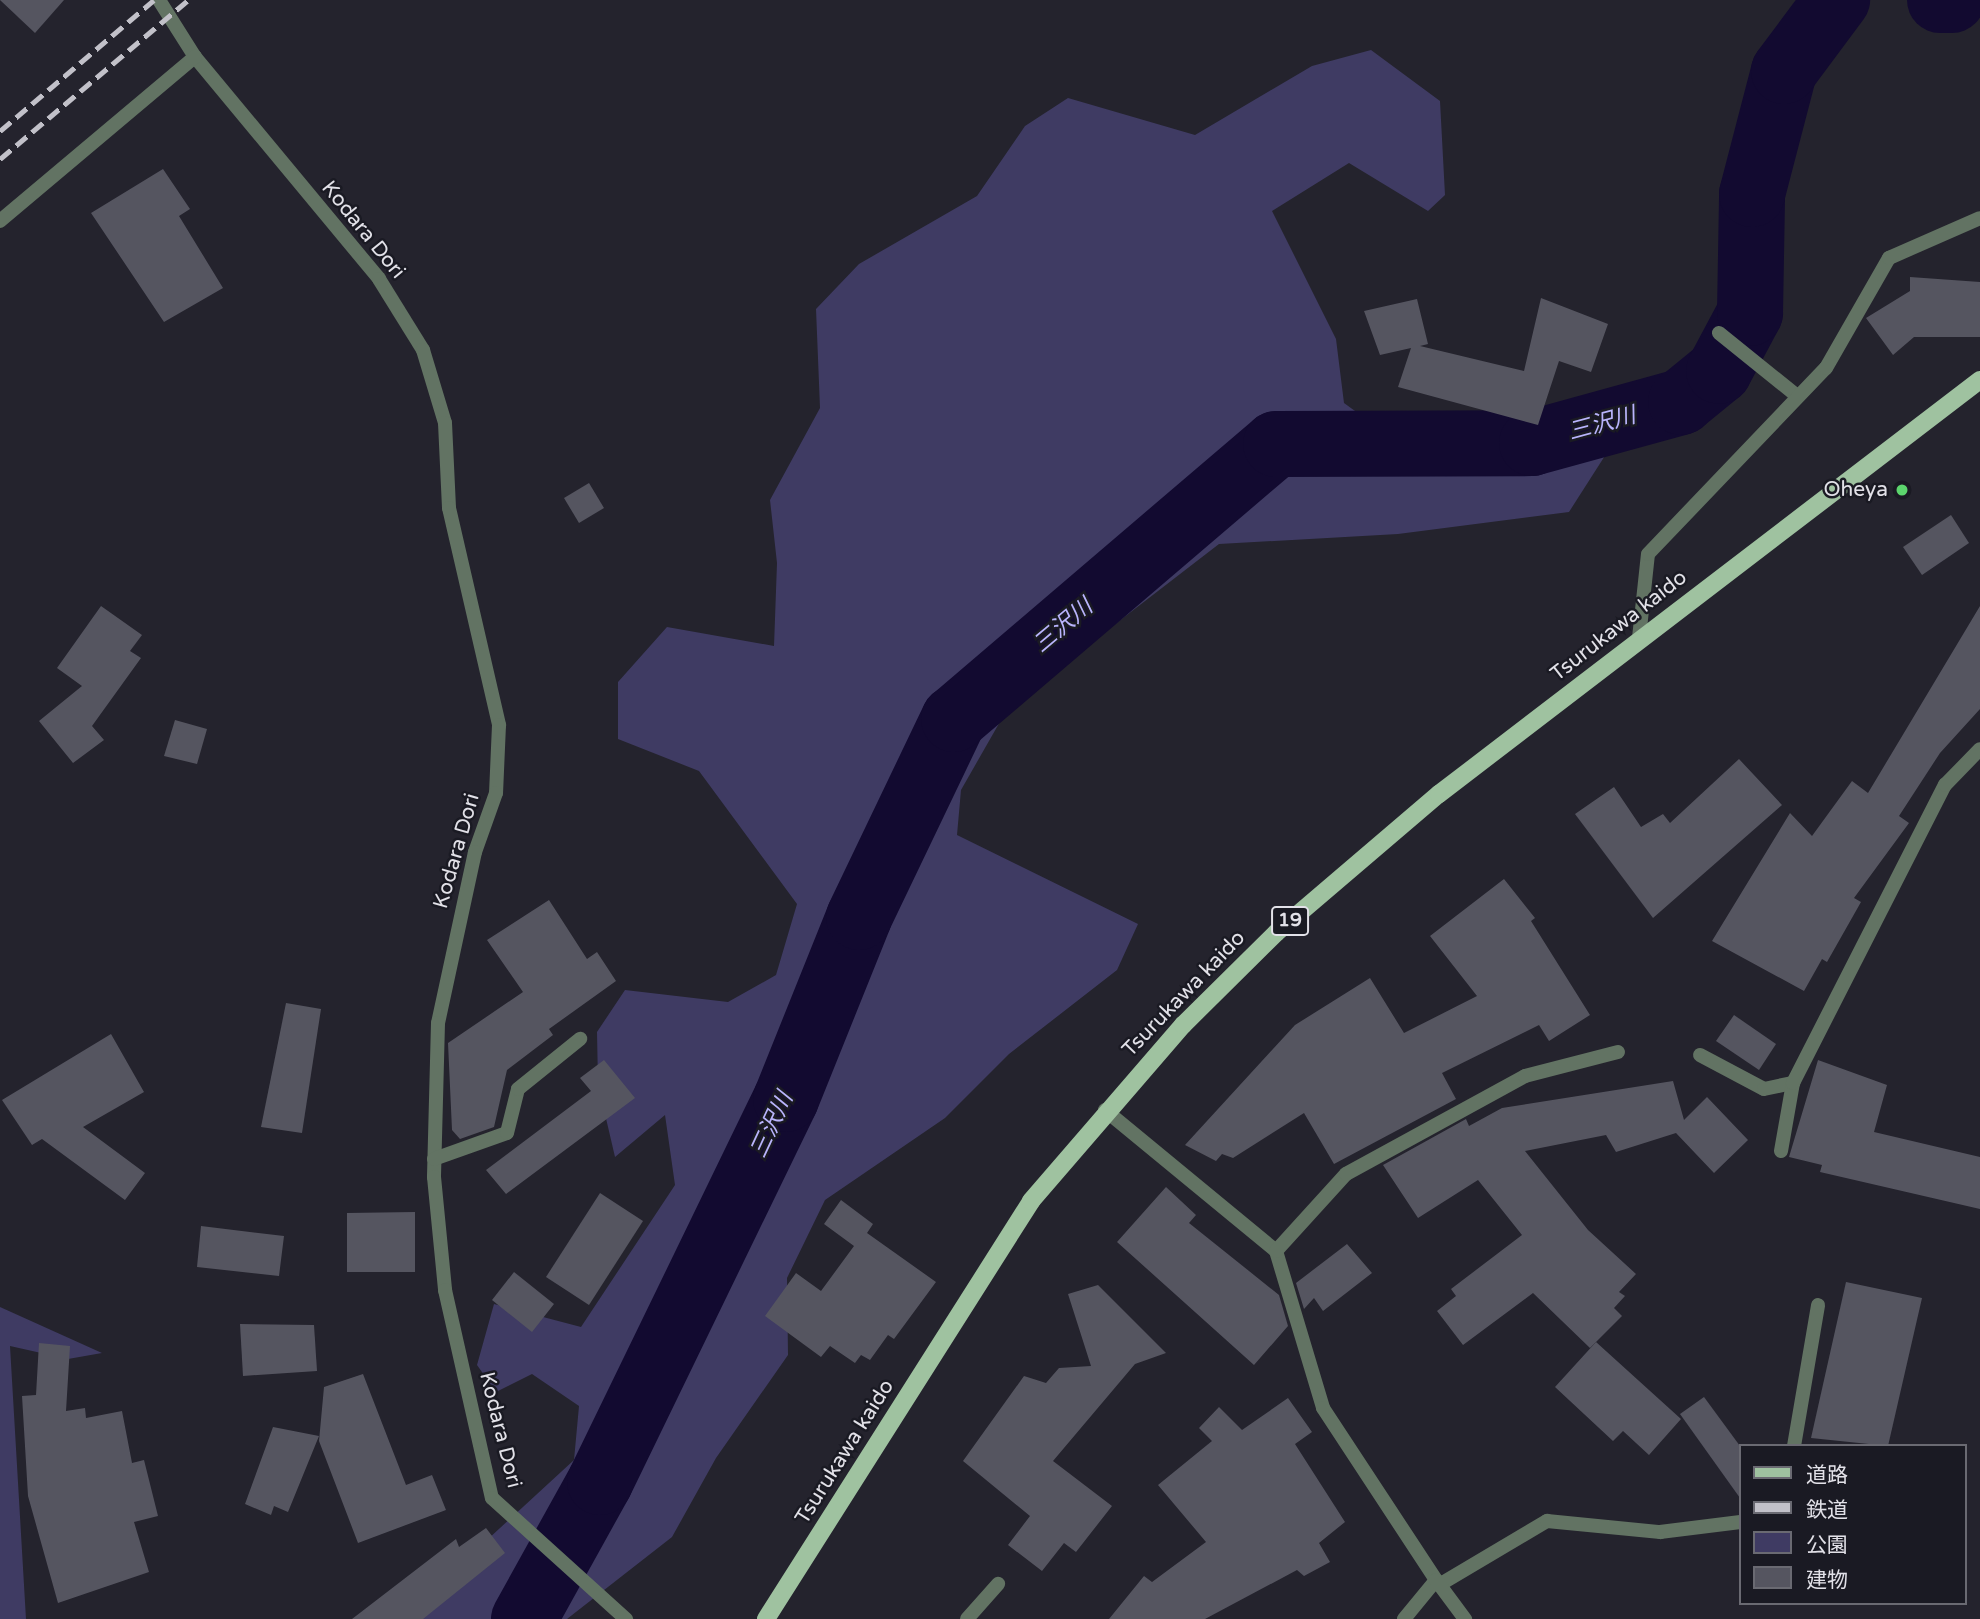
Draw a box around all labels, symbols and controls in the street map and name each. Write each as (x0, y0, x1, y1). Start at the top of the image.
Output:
street label: Kodara Dori (316, 176, 410, 284)
water label: 三沢川 (1565, 402, 1639, 446)
place label: Oheya (1824, 477, 1888, 503)
marker: Oheya (1894, 482, 1910, 498)
street label: Tsurukawa kaido (1546, 565, 1692, 687)
water label: 三沢川 (1028, 593, 1098, 659)
street label: Kodara Dori (429, 791, 485, 911)
road number: 19 (1271, 906, 1309, 937)
street label: Tsurukawa kaido (1117, 926, 1251, 1062)
water label: 三沢川 (745, 1088, 799, 1162)
street label: Kodara Dori (473, 1369, 527, 1491)
street label: Tsurukawa kaido (790, 1375, 900, 1529)
legend (1738, 1444, 1966, 1605)
text: 道路 (1806, 1463, 1848, 1488)
text: 鉄道 (1806, 1498, 1848, 1523)
text: 公園 (1806, 1533, 1848, 1558)
text: 建物 (1806, 1568, 1848, 1593)

